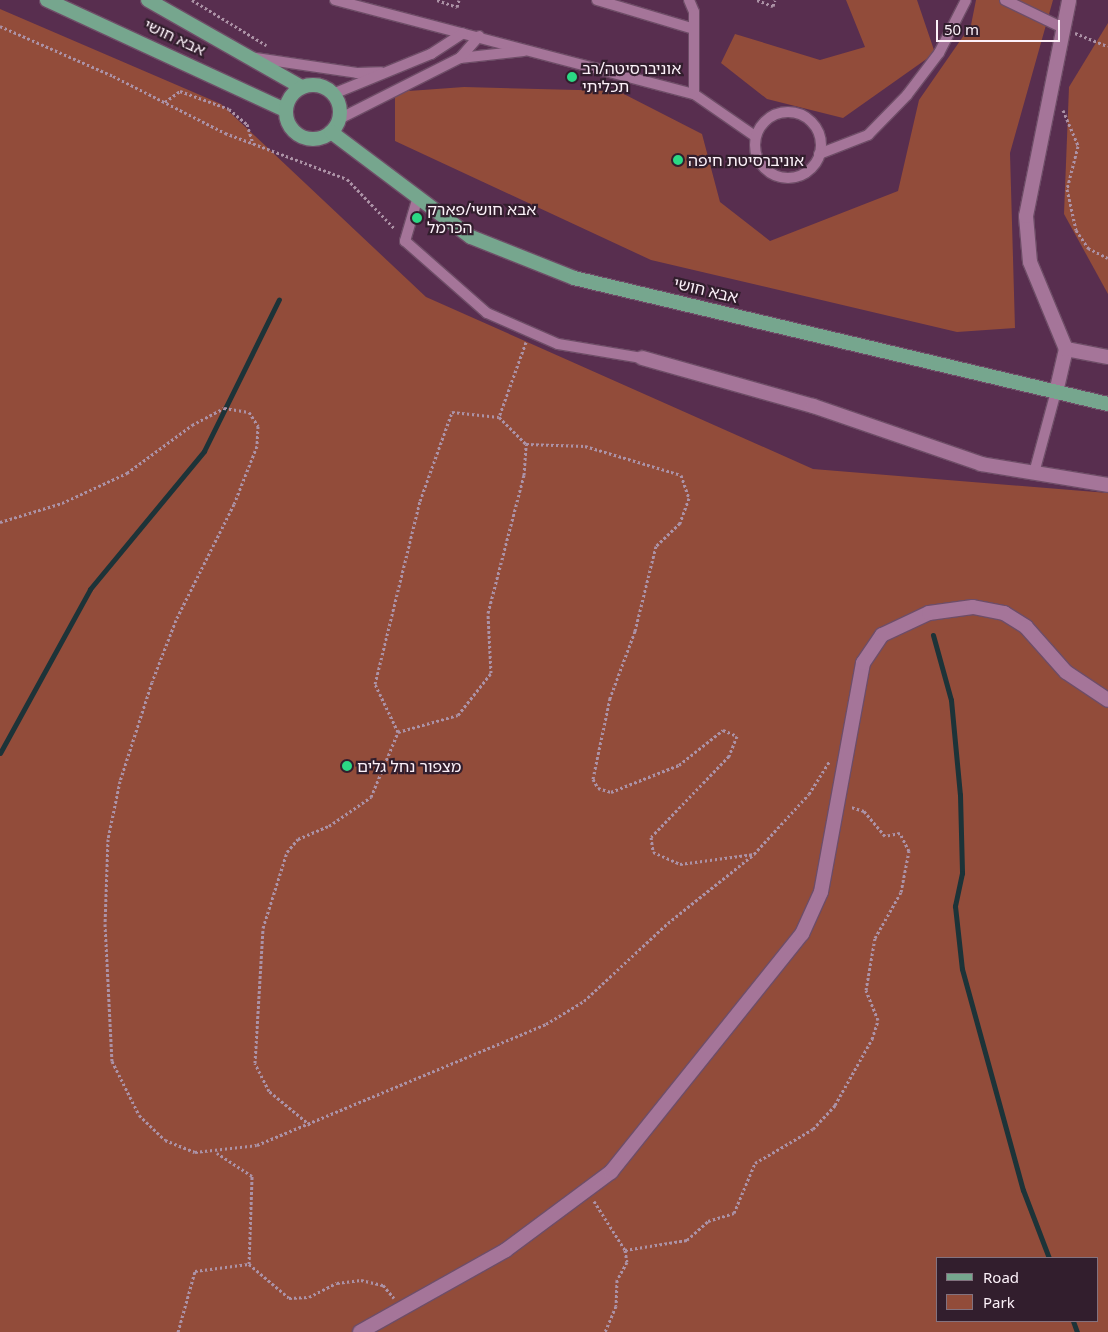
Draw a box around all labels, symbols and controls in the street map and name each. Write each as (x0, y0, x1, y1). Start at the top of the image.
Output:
scale bar (938, 10, 1062, 42)
street label: אבא חושי (141, 14, 209, 60)
text: 50 m (944, 19, 979, 39)
place label: אוניברסיטה/רב תכליתי (582, 58, 681, 96)
marker: אוניברסיטה/רב תכליתי (566, 71, 578, 83)
place label: אוניברסיטת חיפה (688, 150, 804, 170)
marker: אוניברסיטת חיפה (672, 154, 684, 166)
place label: אבא חושי/פארק הכרמל (427, 199, 536, 237)
marker: אבא חושי/פארק הכרמל (411, 212, 423, 224)
street label: אבא חושי (672, 273, 740, 307)
place label: מצפור נחל גלים (357, 756, 461, 776)
marker: מצפור נחל גלים (341, 760, 353, 772)
legend (936, 1257, 1098, 1322)
text: Road (983, 1267, 1019, 1287)
text: Park (983, 1292, 1015, 1312)

